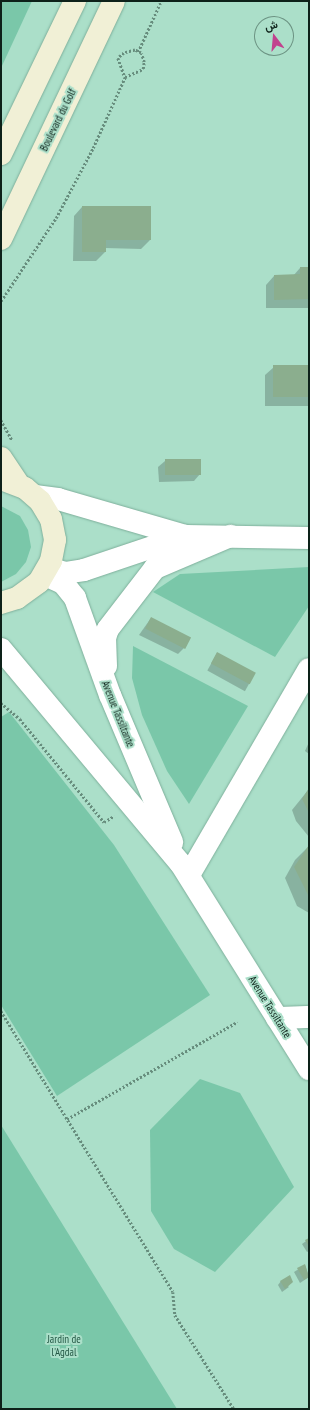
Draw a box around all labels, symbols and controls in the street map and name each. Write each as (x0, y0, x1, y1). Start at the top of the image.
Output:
north arrow (254, 16, 294, 56)
text: ش (263, 17, 279, 34)
street label: Boulevard du Golf (37, 87, 79, 153)
street label: Avenue Tassiltante (99, 679, 137, 749)
street label: Avenue Tassiltante (246, 974, 294, 1040)
park label: Jardin de l'Agdal (47, 1333, 81, 1359)

